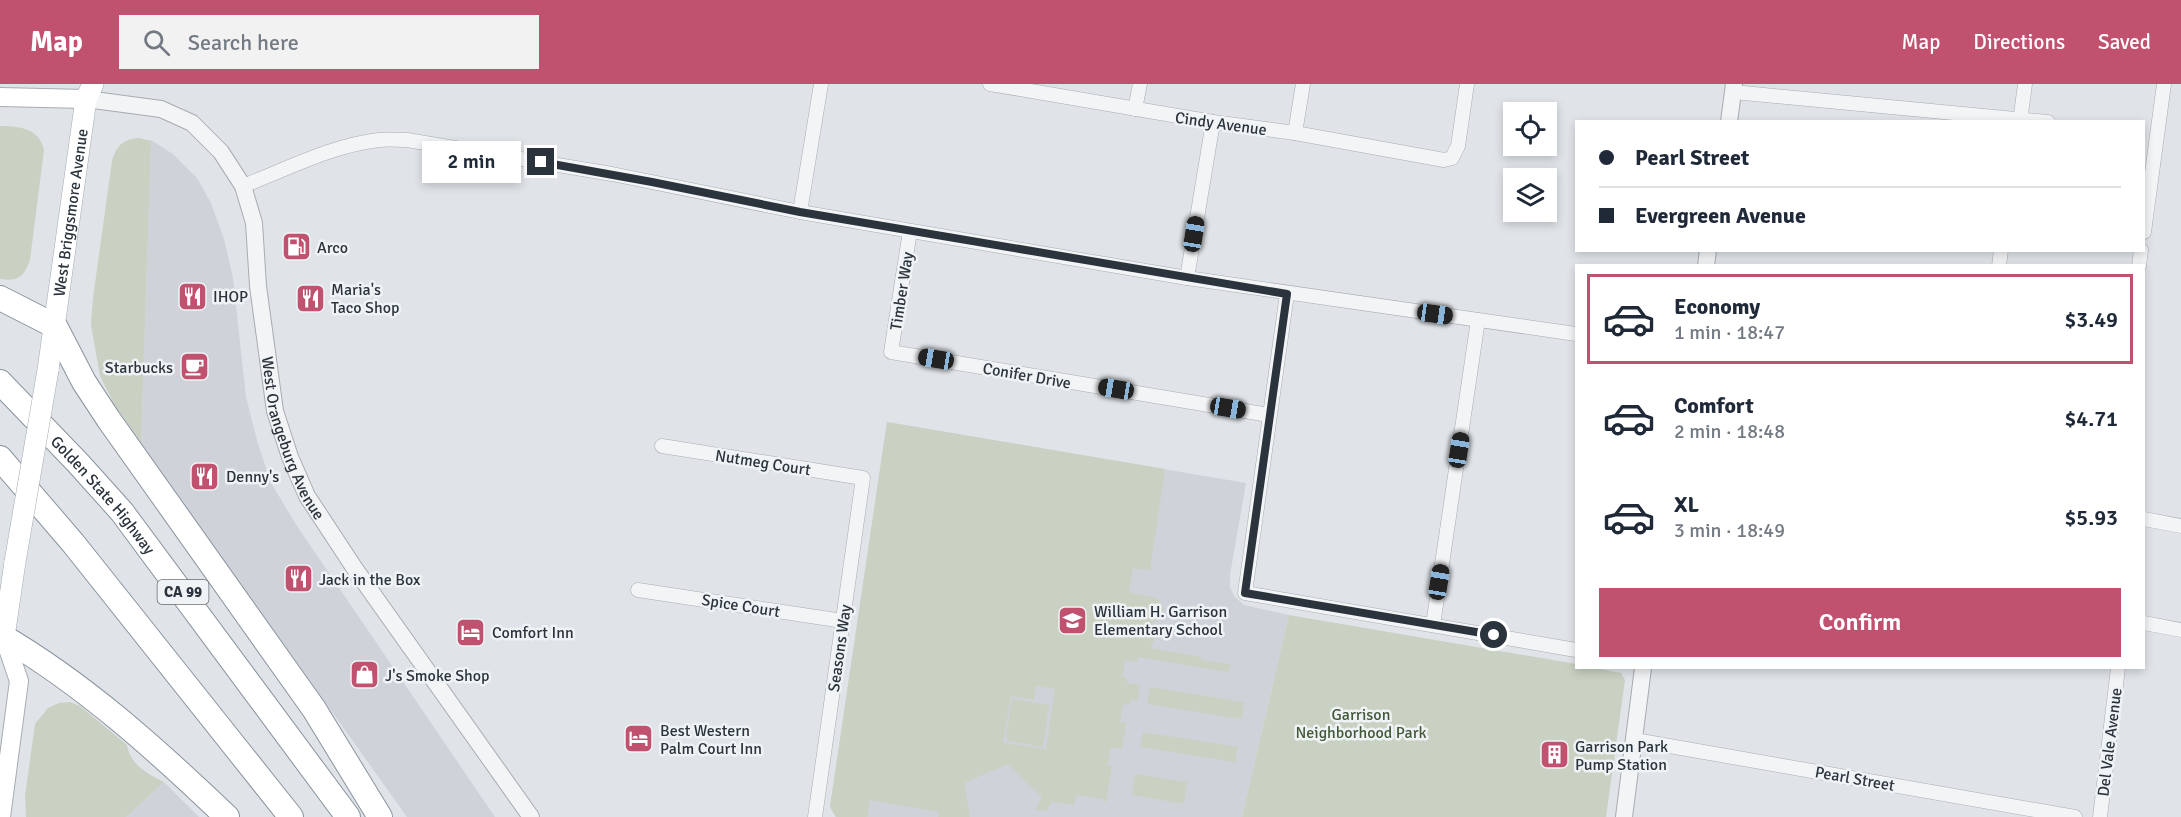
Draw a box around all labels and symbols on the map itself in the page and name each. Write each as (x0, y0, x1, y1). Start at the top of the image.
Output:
street label: Cindy Avenue (1174, 108, 1268, 140)
street label: West Briggsmore Avenue (49, 127, 93, 298)
callout: 2 min (421, 141, 520, 183)
route end (527, 148, 554, 175)
car (1182, 215, 1206, 253)
fuel station icon: Arco (280, 231, 312, 263)
place label: Arco (317, 238, 348, 258)
street label: Timber Way (886, 250, 918, 332)
restaurant icon: IHOP (176, 280, 208, 312)
place label: Maria's Taco Shop (331, 280, 399, 318)
restaurant icon: Maria's Taco Shop (294, 282, 326, 314)
place label: IHOP (213, 287, 248, 307)
car (1416, 303, 1454, 325)
car (917, 347, 955, 371)
cafe icon: Starbucks (178, 351, 210, 383)
street label: West Orangeburg Avenue (257, 355, 329, 524)
place label: Starbucks (105, 358, 173, 378)
street label: Conifer Drive (981, 358, 1073, 394)
car (1097, 377, 1135, 401)
car (1209, 396, 1247, 420)
car (1447, 431, 1471, 469)
street label: Golden State Highway (46, 432, 159, 559)
street label: Nutmeg Court (714, 446, 812, 480)
restaurant icon: Denny's (189, 460, 221, 492)
place label: Denny's (226, 467, 279, 487)
restaurant icon: Jack in the Box (282, 563, 314, 595)
car (1427, 563, 1451, 601)
place label: Jack in the Box (319, 570, 421, 590)
road number: CA 99 (158, 580, 208, 604)
street label: Spice Court (700, 590, 782, 622)
place label: William H. Garrison Elementary School (1094, 602, 1227, 640)
street label: Seasons Way (824, 603, 856, 693)
school or university icon: William H. Garrison Elementary School (1057, 604, 1089, 636)
hotel icon: Comfort Inn (455, 616, 487, 648)
route start (1480, 621, 1507, 648)
place label: Comfort Inn (492, 623, 574, 643)
shop icon: J's Smoke Shop (348, 659, 380, 691)
place label: J's Smoke Shop (385, 666, 490, 686)
street label: Del Vale Avenue (2093, 687, 2127, 798)
park label: Garrison Neighborhood Park (1295, 705, 1427, 743)
place label: Best Western Palm Court Inn (660, 721, 762, 759)
hotel icon: Best Western Palm Court Inn (623, 723, 655, 755)
place label: Garrison Park Pump Station (1575, 737, 1668, 775)
building icon: Garrison Park Pump Station (1538, 739, 1570, 771)
street label: Pearl Street (1813, 762, 1897, 796)

